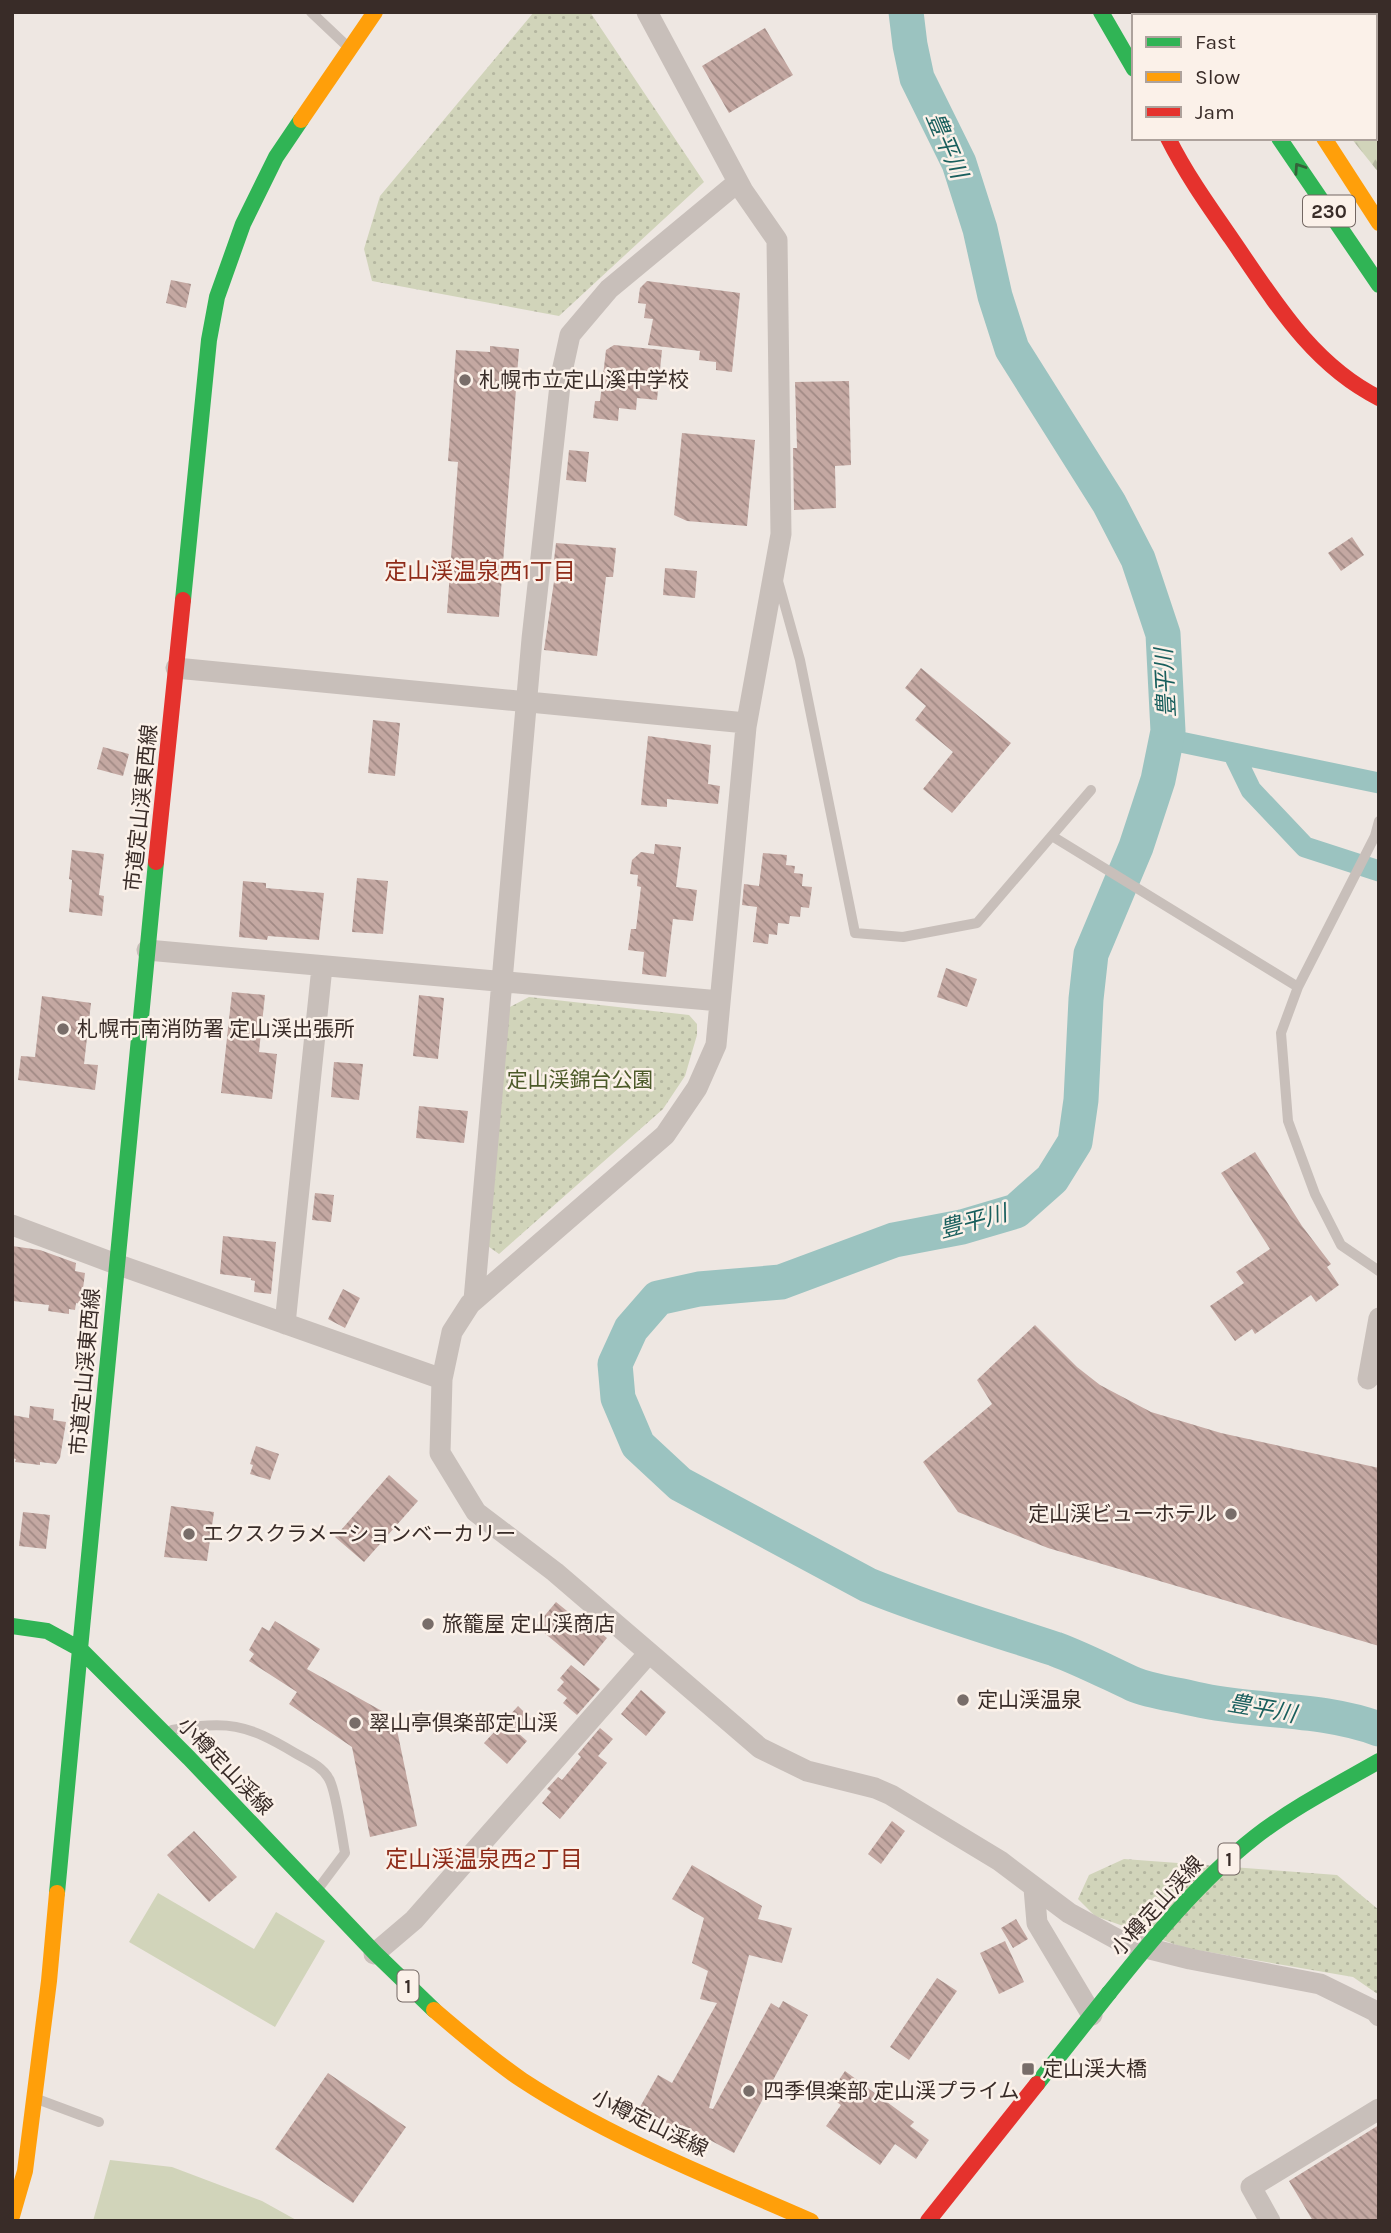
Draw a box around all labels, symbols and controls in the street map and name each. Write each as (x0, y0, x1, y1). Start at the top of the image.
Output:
legend (1132, 14, 1377, 140)
text: Fast (1195, 30, 1236, 54)
text: Slow (1195, 65, 1240, 89)
text: Jam (1195, 100, 1235, 124)
water label: 豊平川 (921, 108, 974, 185)
one-way arrow (1294, 162, 1307, 175)
road number: 230 (1303, 196, 1355, 226)
place label: 札幌市立定山溪中学校 (479, 368, 689, 392)
marker: 札幌市立定山溪中学校 (457, 372, 473, 388)
district label: 定山渓温泉西1丁目 (384, 558, 576, 585)
water label: 豊平川 (1150, 645, 1181, 718)
street label: 市道定山渓東西線 (120, 723, 162, 893)
place label: 札幌市南消防署 定山渓出張所 (77, 1017, 355, 1041)
marker: 札幌市南消防署 定山渓出張所 (55, 1021, 71, 1037)
park label: 定山渓錦台公園 (507, 1068, 654, 1092)
water label: 豊平川 (936, 1199, 1013, 1243)
street label: 市道定山渓東西線 (66, 1287, 104, 1457)
place label: 定山渓ビューホテル (1028, 1502, 1217, 1526)
marker: 定山渓ビューホテル (1223, 1506, 1239, 1522)
place label: エクスクラメーションベーカリー (203, 1522, 516, 1546)
marker: エクスクラメーションベーカリー (181, 1526, 197, 1542)
place label: 旅籠屋 定山渓商店 (442, 1612, 615, 1636)
marker: 旅籠屋 定山渓商店 (420, 1616, 436, 1632)
place label: 定山渓温泉 (977, 1688, 1082, 1712)
water label: 豊平川 (1226, 1689, 1301, 1728)
marker: 定山渓温泉 (955, 1692, 971, 1708)
place label: 翠山亭倶楽部定山渓 (369, 1711, 558, 1735)
street label: 小樽定山渓線 (173, 1712, 277, 1820)
marker: 翠山亭倶楽部定山渓 (347, 1715, 363, 1731)
road number: 1 (1218, 1843, 1240, 1874)
district label: 定山渓温泉西2丁目 (385, 1846, 583, 1873)
street label: 小樽定山渓線 (1106, 1851, 1208, 1961)
road number: 1 (398, 1970, 418, 2002)
place label: 定山渓大橋 (1042, 2057, 1147, 2081)
marker: 定山渓大橋 (1020, 2061, 1036, 2077)
place label: 四季倶楽部 定山渓プライム (763, 2079, 1020, 2103)
marker: 四季倶楽部 定山渓プライム (741, 2083, 757, 2099)
street label: 小樽定山渓線 (588, 2085, 712, 2161)

